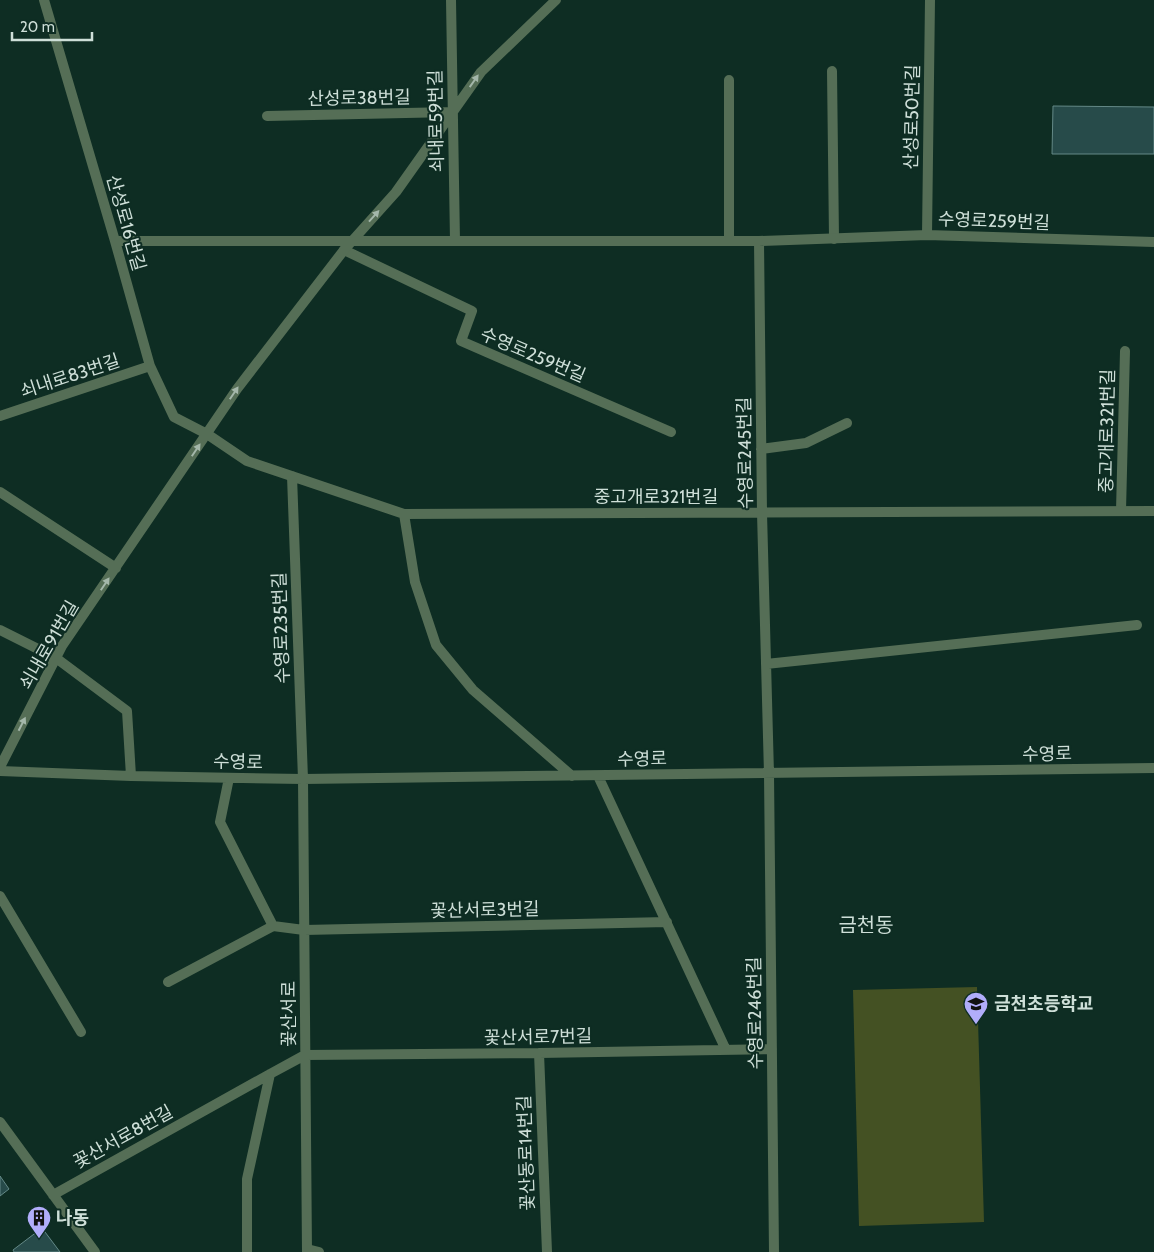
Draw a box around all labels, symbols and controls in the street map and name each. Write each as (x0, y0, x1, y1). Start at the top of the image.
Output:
scale bar (12, 10, 92, 42)
text: 20 m (20, 18, 55, 36)
street label: 산성로50번길 (900, 64, 924, 170)
street label: 쇠내로59번길 (424, 69, 448, 173)
one-way arrow (469, 74, 479, 88)
street label: 산성로38번길 (307, 86, 411, 110)
street label: 산성로16번길 (102, 172, 150, 274)
street label: 수영로259번길 (938, 208, 1050, 234)
one-way arrow (368, 211, 380, 223)
street label: 수영로259번길 (477, 323, 589, 387)
street label: 쇠내로83번길 (17, 350, 123, 402)
street label: 중고개로321번길 (1095, 369, 1119, 493)
one-way arrow (229, 387, 239, 400)
street label: 수영로245번길 (733, 397, 757, 509)
one-way arrow (192, 443, 201, 457)
street label: 중고개로321번길 (594, 486, 718, 508)
street label: 수영로235번길 (268, 572, 294, 684)
one-way arrow (100, 577, 110, 591)
street label: 쇠내로91번길 (15, 597, 83, 693)
one-way arrow (18, 717, 26, 731)
street label: 수영로 (1022, 743, 1072, 765)
street label: 수영로 (617, 748, 667, 770)
street label: 수영로 (213, 751, 263, 773)
street label: 꽃산서로3번길 (430, 898, 540, 922)
district label: 금천동 (838, 913, 894, 937)
street label: 수영로246번길 (743, 956, 767, 1070)
street label: 꽃산서로 (278, 981, 300, 1047)
school or university icon: 금천초등학교 (963, 991, 989, 1025)
place label: 금천초등학교 (994, 993, 1093, 1015)
street label: 꽃산서로7번길 (484, 1025, 592, 1049)
street label: 꽃산동로14번길 (513, 1095, 539, 1211)
street label: 꽃산서로8번길 (69, 1101, 177, 1173)
building icon: 나동 (26, 1205, 52, 1239)
place label: 나동 (56, 1207, 89, 1229)

